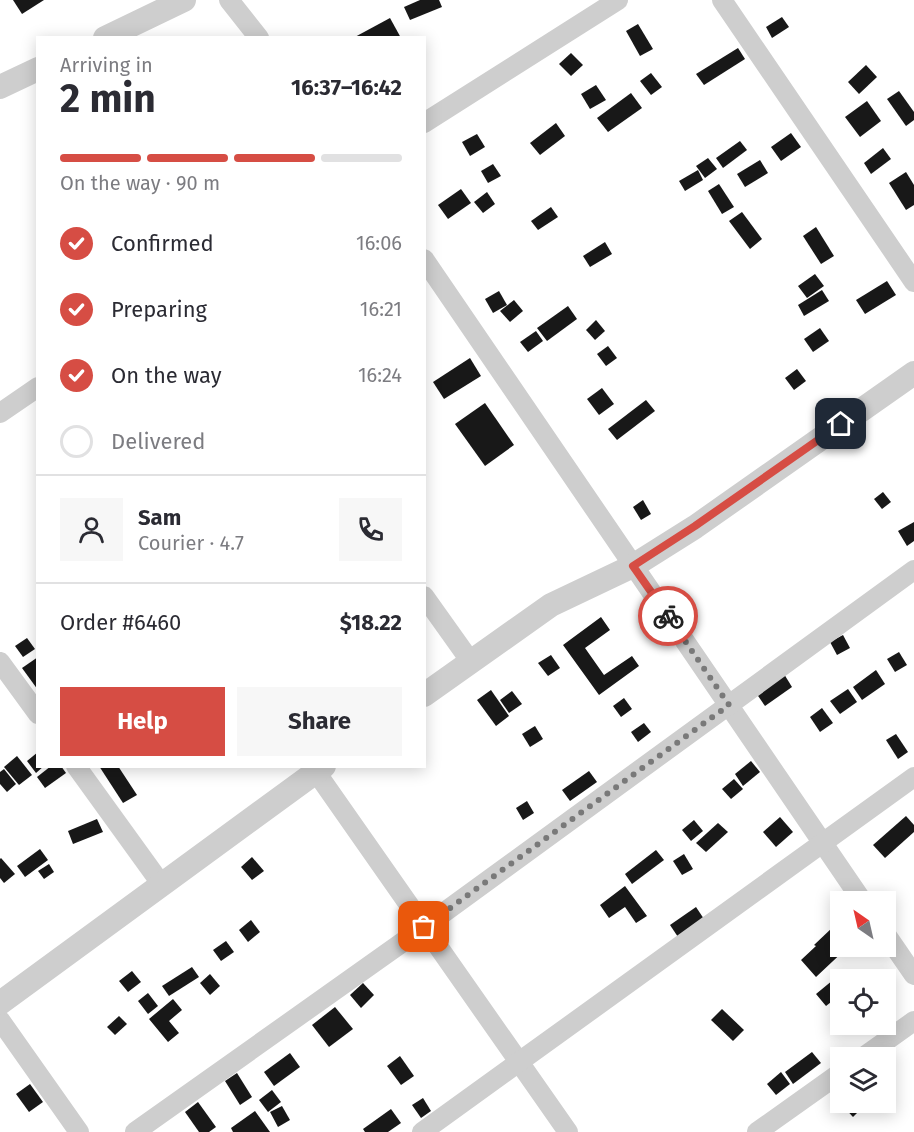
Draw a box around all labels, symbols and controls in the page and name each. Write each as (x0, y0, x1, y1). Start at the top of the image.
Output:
text: Arriving in (60, 53, 153, 77)
text: 16:37–16:42 (291, 74, 402, 101)
text: 2 min (60, 76, 156, 122)
text: On the way · 90 m (60, 171, 220, 195)
icon: check (60, 227, 93, 260)
text: Confirmed (111, 230, 214, 257)
text: 16:06 (356, 231, 402, 255)
icon: check (60, 293, 93, 326)
text: Preparing (111, 296, 207, 323)
text: 16:21 (360, 297, 402, 321)
icon: check (60, 359, 93, 392)
text: On the way (111, 362, 222, 389)
text: 16:24 (358, 363, 402, 387)
pin (815, 398, 866, 449)
icon: home (824, 407, 857, 440)
text: Delivered (111, 428, 206, 455)
button: person (60, 498, 123, 561)
button: phone (339, 498, 402, 561)
text: Sam (138, 504, 181, 531)
text: Courier · 4.7 (138, 531, 244, 555)
courier (638, 586, 698, 646)
icon: bike (652, 600, 685, 633)
text: Order #6460 (60, 609, 181, 636)
text: $18.22 (340, 609, 402, 636)
button: Help (60, 687, 225, 756)
button: Share (237, 687, 402, 756)
north arrow (830, 891, 896, 957)
map controls (830, 891, 896, 1113)
pin (398, 901, 449, 952)
icon: bag (407, 910, 440, 943)
button: locate (830, 969, 896, 1035)
button: layers (830, 1047, 896, 1113)

